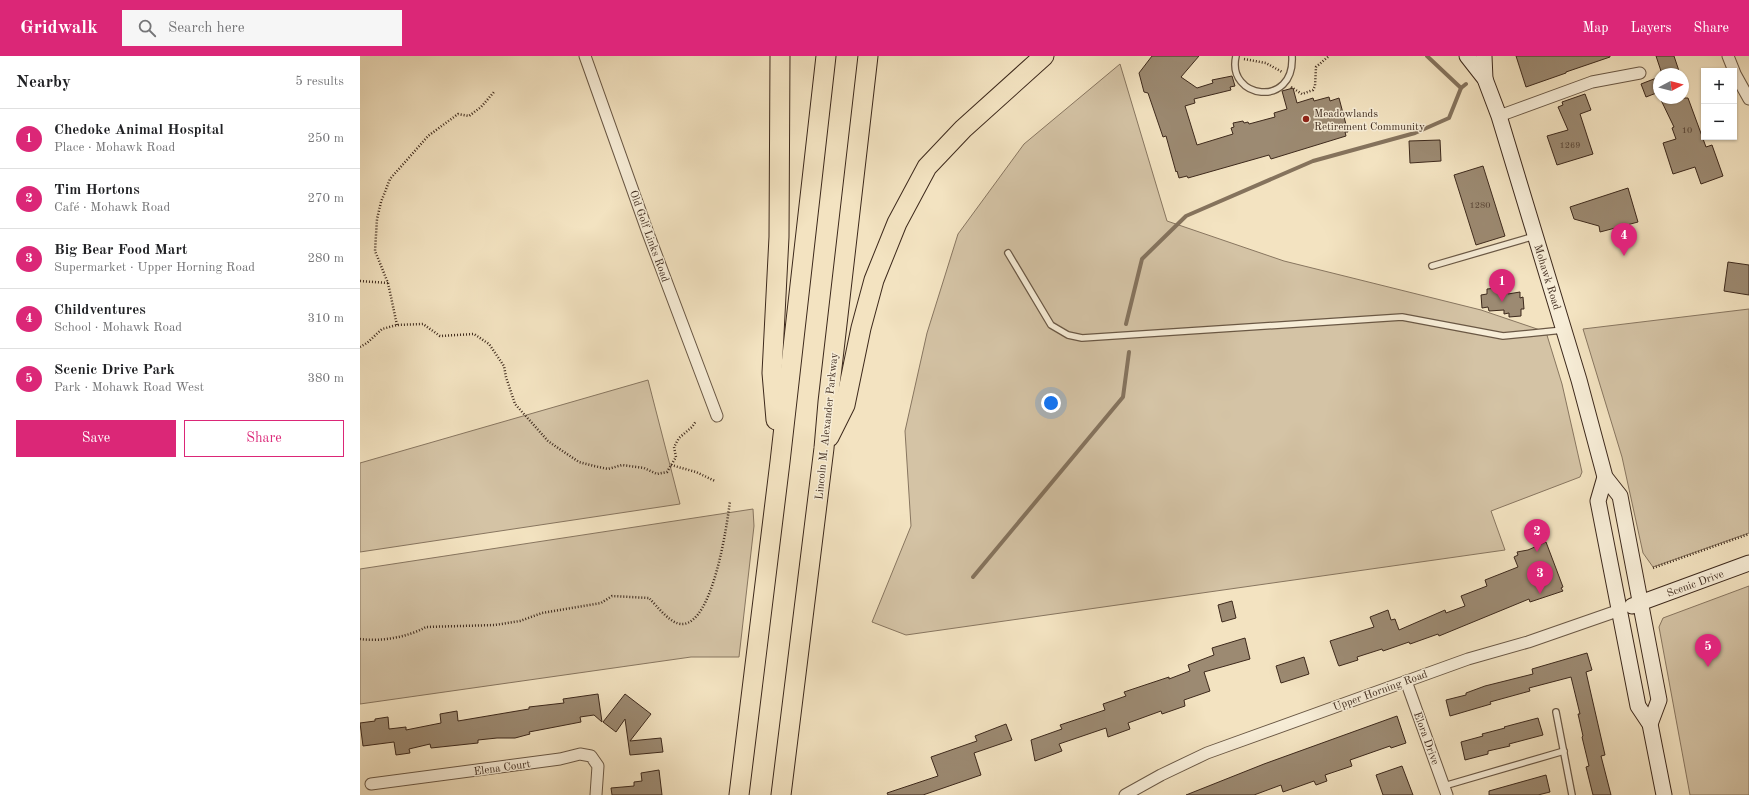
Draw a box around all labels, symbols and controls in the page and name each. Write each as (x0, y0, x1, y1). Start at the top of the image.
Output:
search box (122, 10, 402, 46)
icon: search (136, 17, 158, 39)
text: Gridwalk (20, 19, 98, 38)
text: Search here (168, 21, 245, 36)
text: Map (1583, 21, 1609, 35)
text: Layers (1631, 21, 1672, 35)
text: Share (1694, 21, 1729, 35)
north arrow (1653, 68, 1689, 104)
map controls (1701, 68, 1737, 140)
button: + (1701, 68, 1737, 104)
text: Nearby (16, 74, 71, 91)
text: 5 results (295, 75, 344, 88)
button: − (1701, 104, 1737, 140)
place label: Meadowlands Retirement Community (1314, 109, 1425, 133)
marker: Meadowlands Retirement Community (1301, 114, 1311, 124)
text: Chedoke Animal Hospital (54, 123, 224, 138)
house number: 10 (1682, 126, 1692, 135)
text: 1 (25, 132, 33, 145)
text: 250 m (307, 132, 344, 145)
text: Place · Mohawk Road (54, 141, 175, 154)
house number: 1269 (1560, 141, 1580, 150)
text: Tim Hortons (54, 183, 140, 198)
street label: Old Golf Links Road (627, 189, 670, 284)
text: 2 (25, 192, 33, 205)
text: 270 m (307, 192, 344, 205)
text: Café · Mohawk Road (54, 201, 170, 214)
house number: 1280 (1470, 201, 1490, 210)
pin: 4 (1611, 223, 1637, 256)
text: Big Bear Food Mart (54, 243, 187, 258)
street label: Mohawk Road (1531, 243, 1562, 312)
text: 3 (25, 252, 33, 265)
text: 280 m (307, 252, 344, 265)
text: Supermarket · Upper Horning Road (54, 261, 255, 274)
pin: 1 (1489, 269, 1515, 302)
text: Childventures (54, 303, 146, 318)
text: 4 (25, 312, 33, 325)
text: 310 m (307, 312, 344, 325)
text: School · Mohawk Road (54, 321, 182, 334)
street label: Lincoln M. Alexander Parkway (814, 352, 841, 500)
text: Scenic Drive Park (54, 363, 175, 378)
text: 5 (25, 372, 33, 385)
text: 380 m (307, 372, 344, 385)
text: Park · Mohawk Road West (54, 381, 204, 394)
your location (1041, 393, 1061, 413)
button: Save (16, 420, 176, 457)
button: Share (184, 420, 344, 457)
pin: 2 (1524, 519, 1550, 552)
pin: 3 (1527, 561, 1553, 594)
street label: Scenic Drive (1665, 569, 1726, 600)
pin: 5 (1695, 634, 1721, 667)
street label: Upper Horning Road (1332, 669, 1429, 714)
street label: Elora Drive (1411, 711, 1440, 766)
street label: Elena Court (473, 759, 531, 778)

